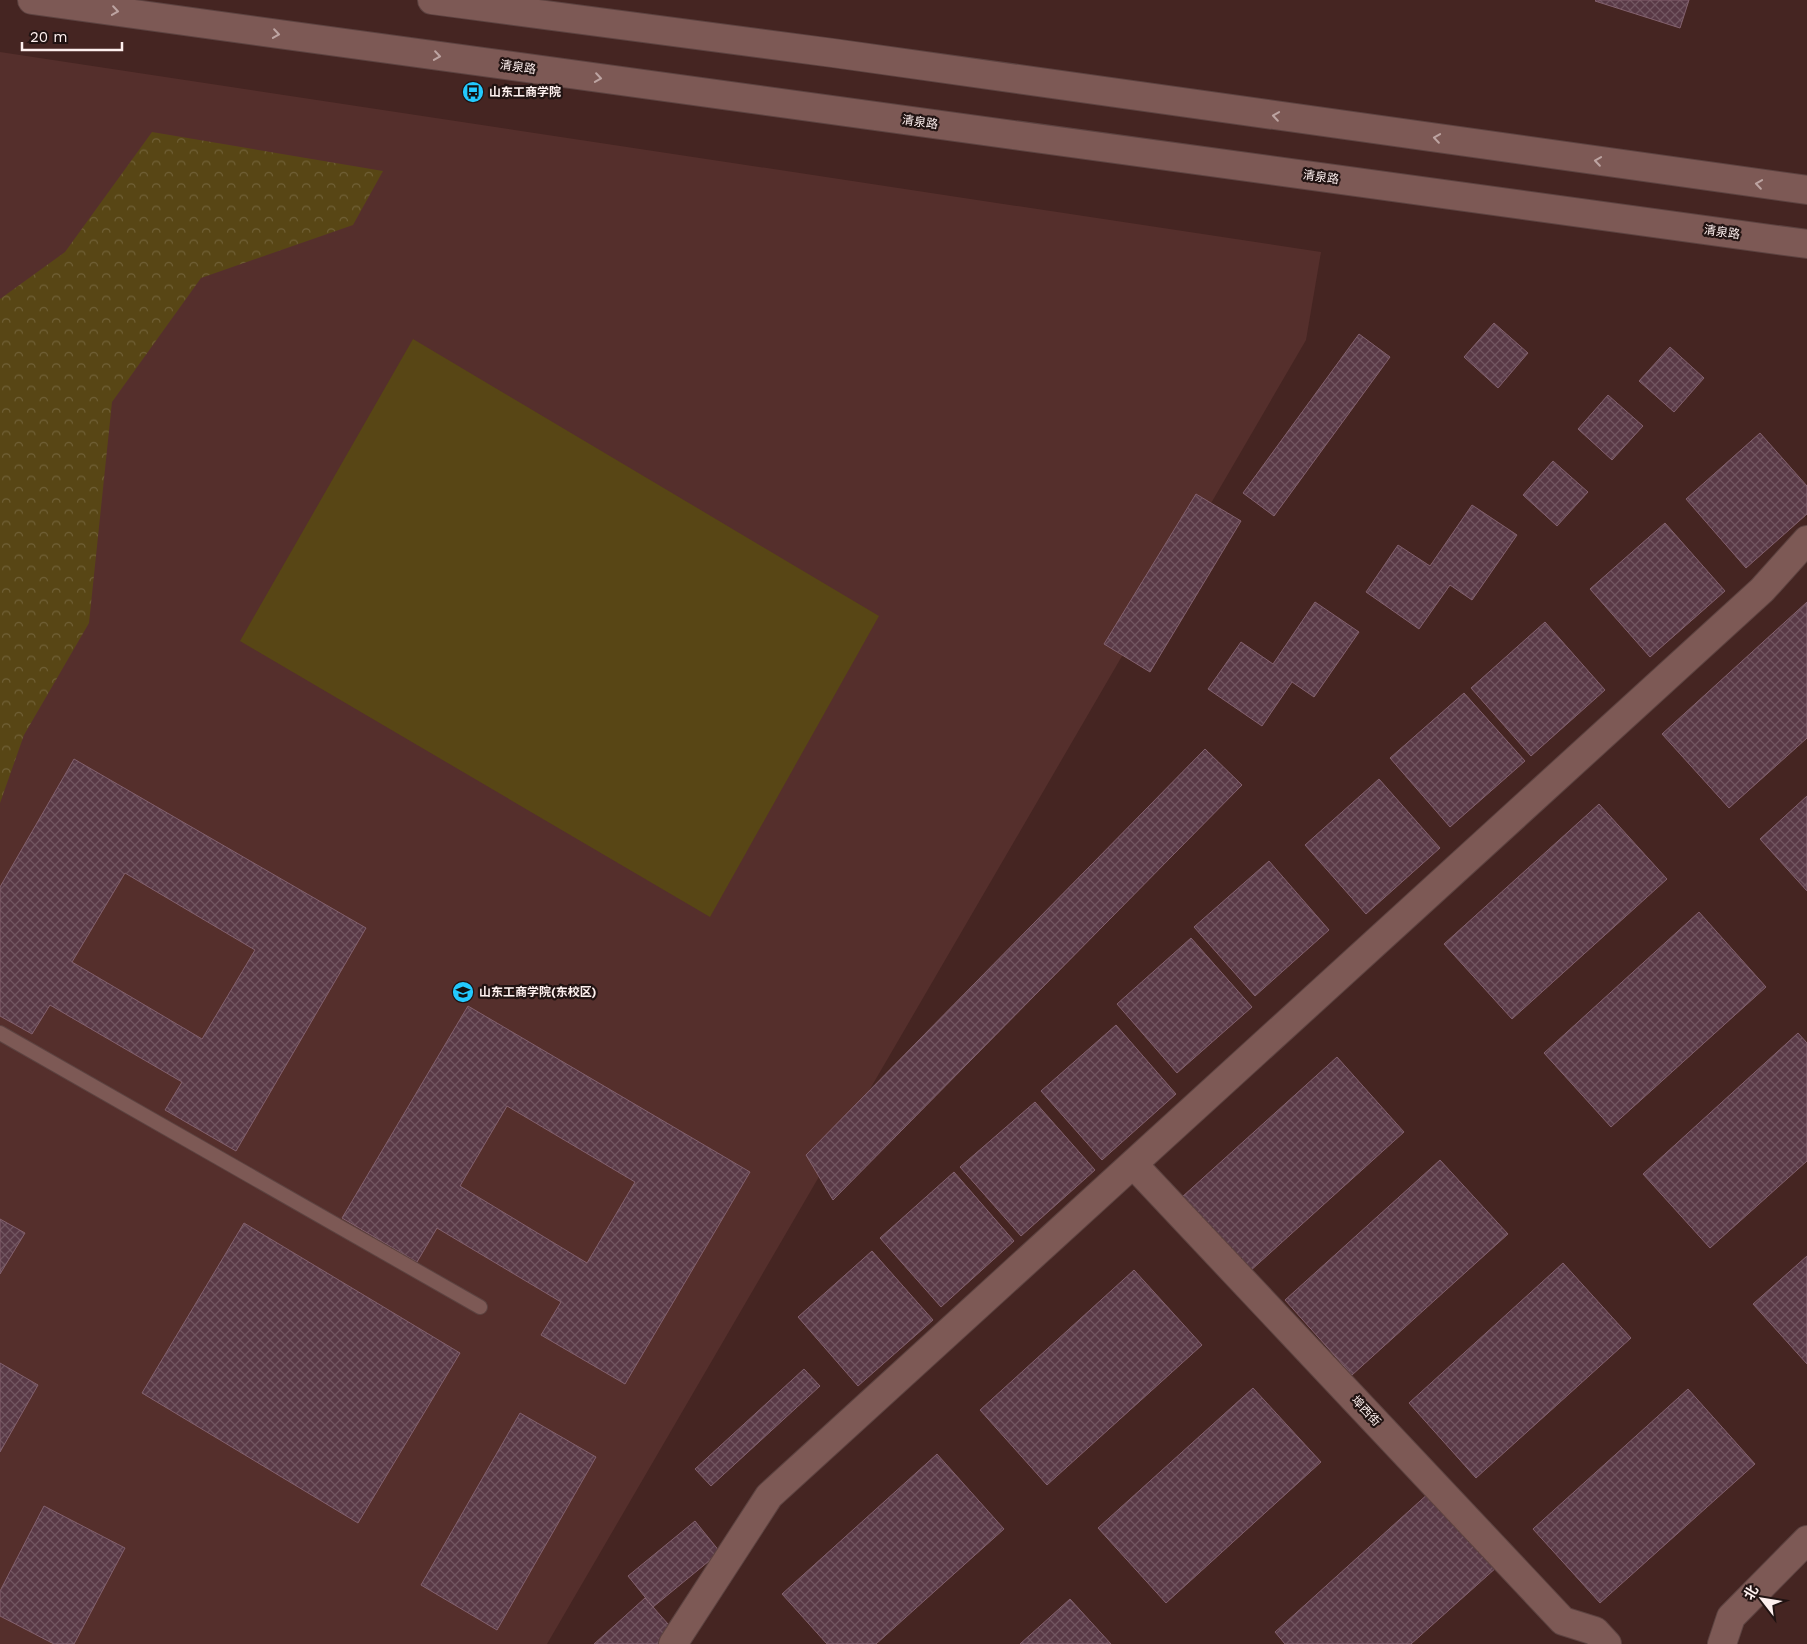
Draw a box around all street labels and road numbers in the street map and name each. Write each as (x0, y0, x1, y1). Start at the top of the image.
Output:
street label: 清泉路 (499, 58, 537, 76)
street label: 清泉路 (901, 113, 939, 131)
street label: 清泉路 (1302, 168, 1340, 186)
street label: 清泉路 (1703, 223, 1741, 241)
street label: 埠西街 (1349, 1393, 1383, 1429)

